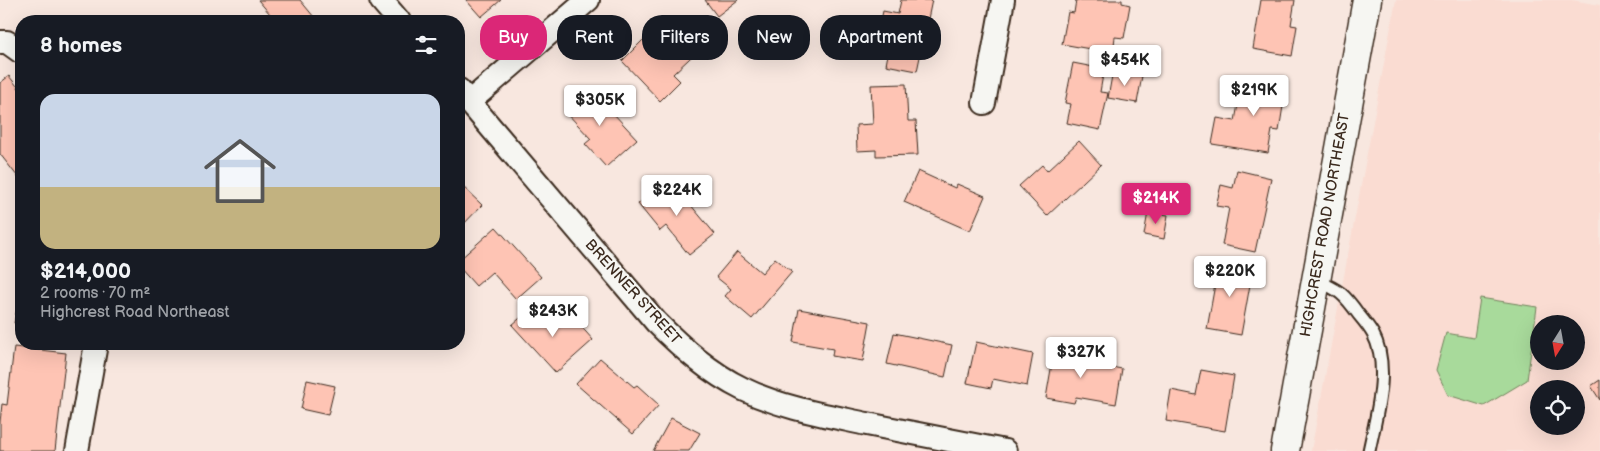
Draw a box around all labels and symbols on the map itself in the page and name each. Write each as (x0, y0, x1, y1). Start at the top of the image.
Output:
pin: $454K (1090, 44, 1160, 87)
pin: $219K (1219, 74, 1289, 117)
pin: $305K (565, 84, 635, 127)
street label: HIGHCREST ROAD NORTHEAST (1296, 112, 1354, 338)
pin: $224K (642, 174, 712, 217)
pin: $214K (1121, 182, 1191, 225)
street label: BRENNER STREET (581, 235, 685, 349)
pin: $220K (1195, 256, 1265, 298)
pin: $243K (518, 296, 588, 338)
north arrow (1530, 315, 1585, 370)
pin: $327K (1046, 336, 1116, 379)

